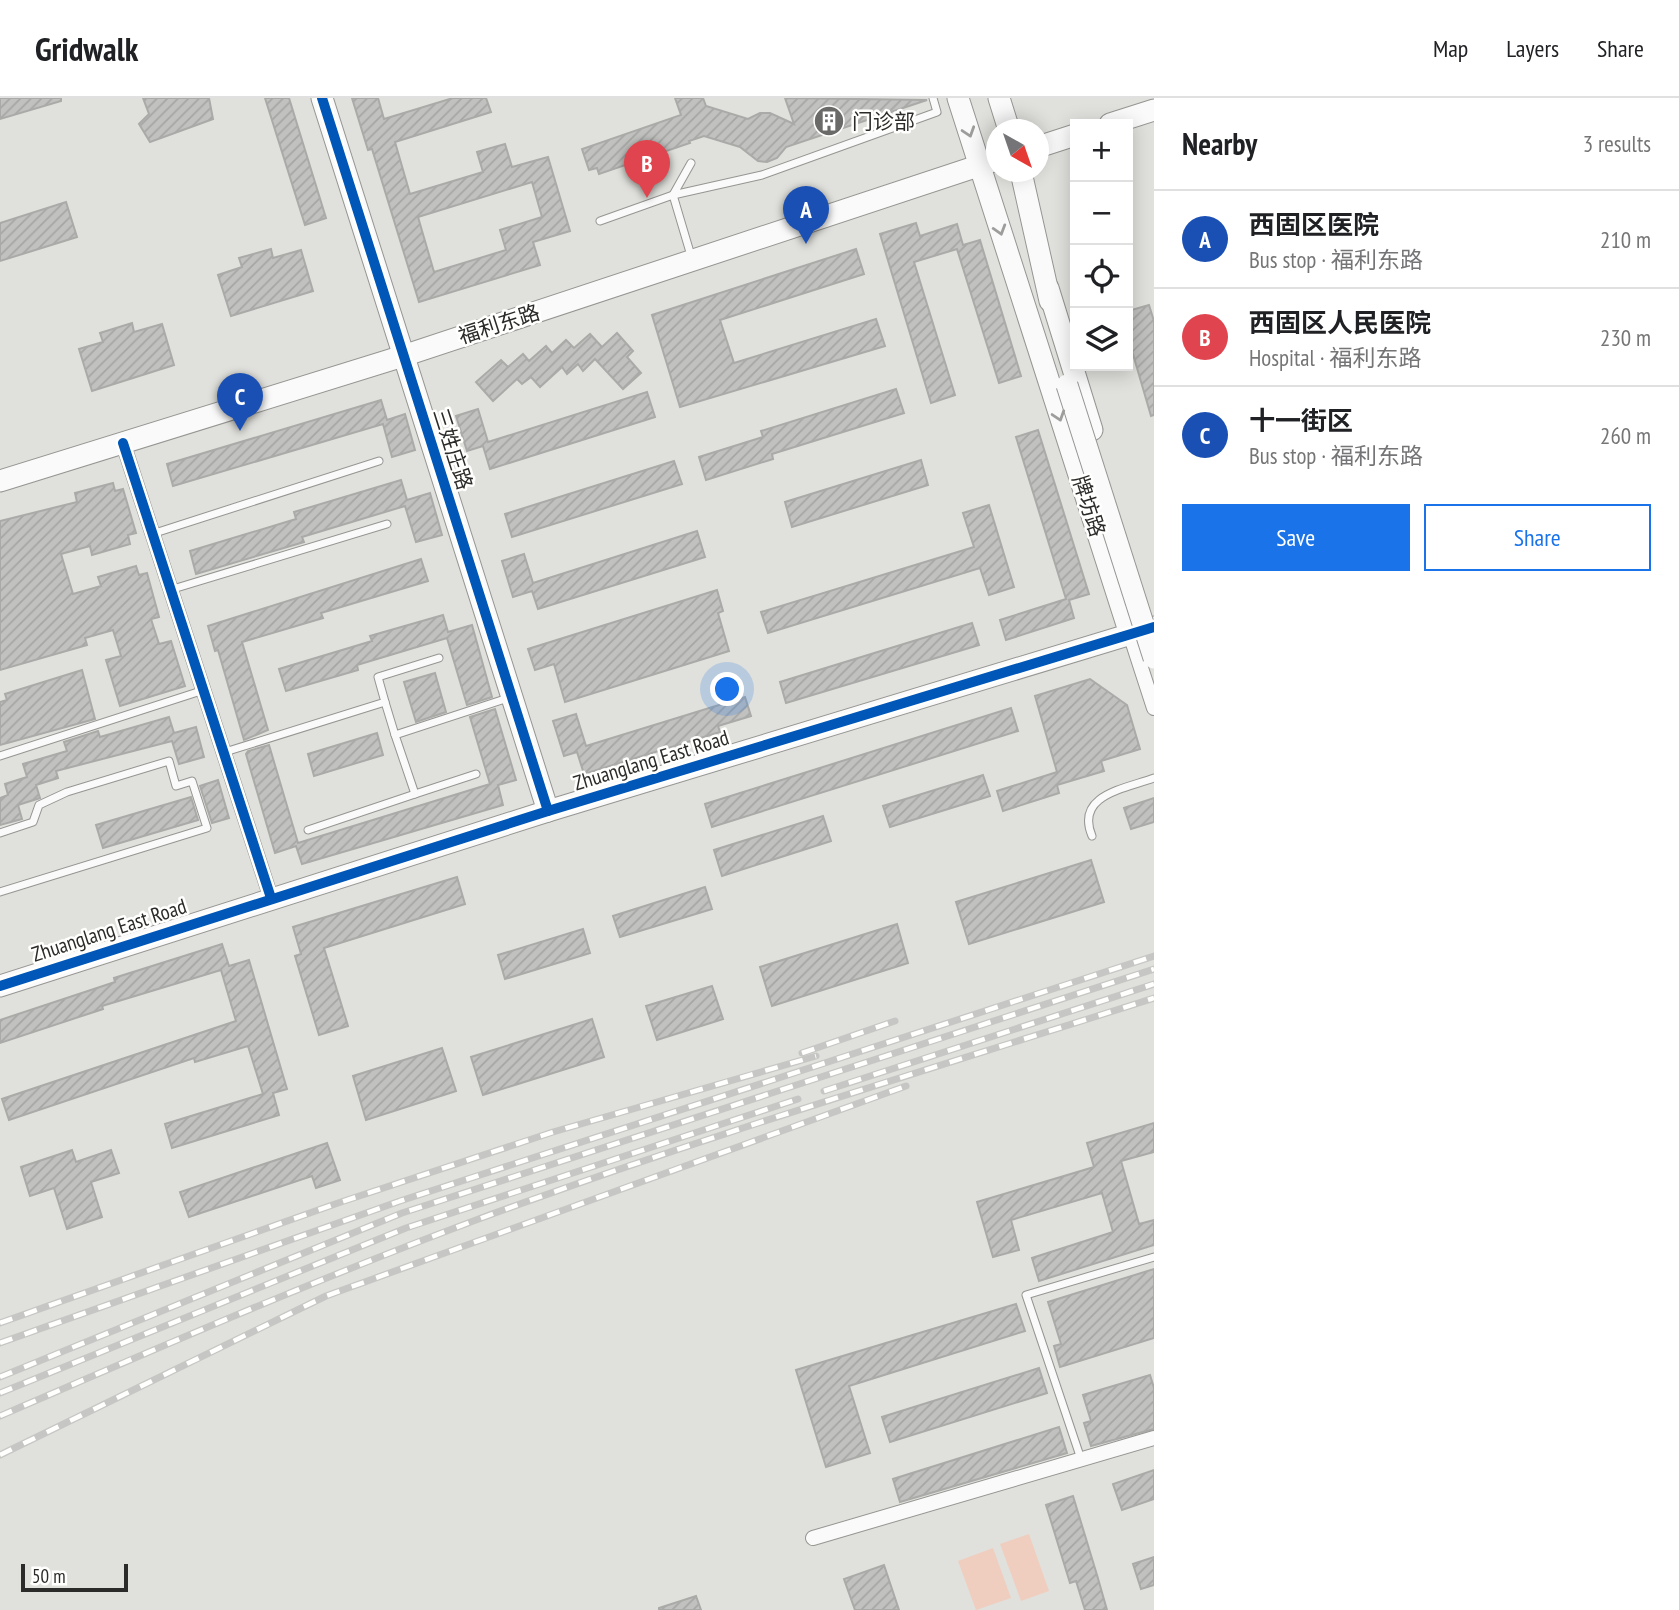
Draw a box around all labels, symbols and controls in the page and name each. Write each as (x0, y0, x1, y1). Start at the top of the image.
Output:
text: Gridwalk (35, 27, 138, 70)
text: Map (1433, 33, 1468, 64)
text: Layers (1506, 33, 1559, 64)
text: Share (1597, 33, 1644, 64)
building icon: 门诊部 (812, 104, 846, 138)
place label: 门诊部 (852, 108, 915, 135)
north arrow (986, 119, 1049, 182)
map controls (1070, 119, 1133, 371)
button: + (1070, 119, 1133, 182)
text: Nearby (1182, 124, 1257, 163)
one-way arrow (961, 125, 975, 137)
text: 3 results (1583, 129, 1651, 158)
pin: B (624, 140, 670, 198)
button: − (1070, 182, 1133, 245)
pin: A (783, 186, 829, 244)
text: 西固区医院 (1249, 208, 1379, 241)
one-way arrow (991, 224, 1006, 236)
text: A (1199, 225, 1211, 254)
text: 210 m (1600, 225, 1651, 254)
button: locate (1070, 245, 1133, 308)
text: Bus stop · 福利东路 (1249, 245, 1423, 274)
street label: 福利东路 (455, 298, 543, 350)
text: 西固区人民医院 (1249, 306, 1431, 339)
button: layers (1070, 308, 1133, 371)
text: B (1199, 323, 1211, 352)
text: 230 m (1600, 323, 1651, 352)
text: Hospital · 福利东路 (1249, 343, 1422, 372)
pin: C (217, 373, 263, 431)
text: 十一街区 (1249, 404, 1353, 437)
street label: 三姓庄路 (427, 405, 479, 493)
one-way arrow (1051, 409, 1065, 422)
text: C (1200, 421, 1210, 450)
text: 260 m (1600, 421, 1651, 450)
text: Bus stop · 福利东路 (1249, 441, 1423, 470)
street label: 牌坊路 (1066, 472, 1112, 540)
button: Save (1182, 504, 1410, 571)
button: Share (1424, 504, 1651, 571)
your location (710, 672, 744, 706)
street label: Zhuanglang East Road (570, 724, 732, 796)
street label: Zhuanglang East Road (28, 892, 190, 968)
scale bar (21, 1561, 128, 1593)
text: 50 m (32, 1564, 66, 1588)

